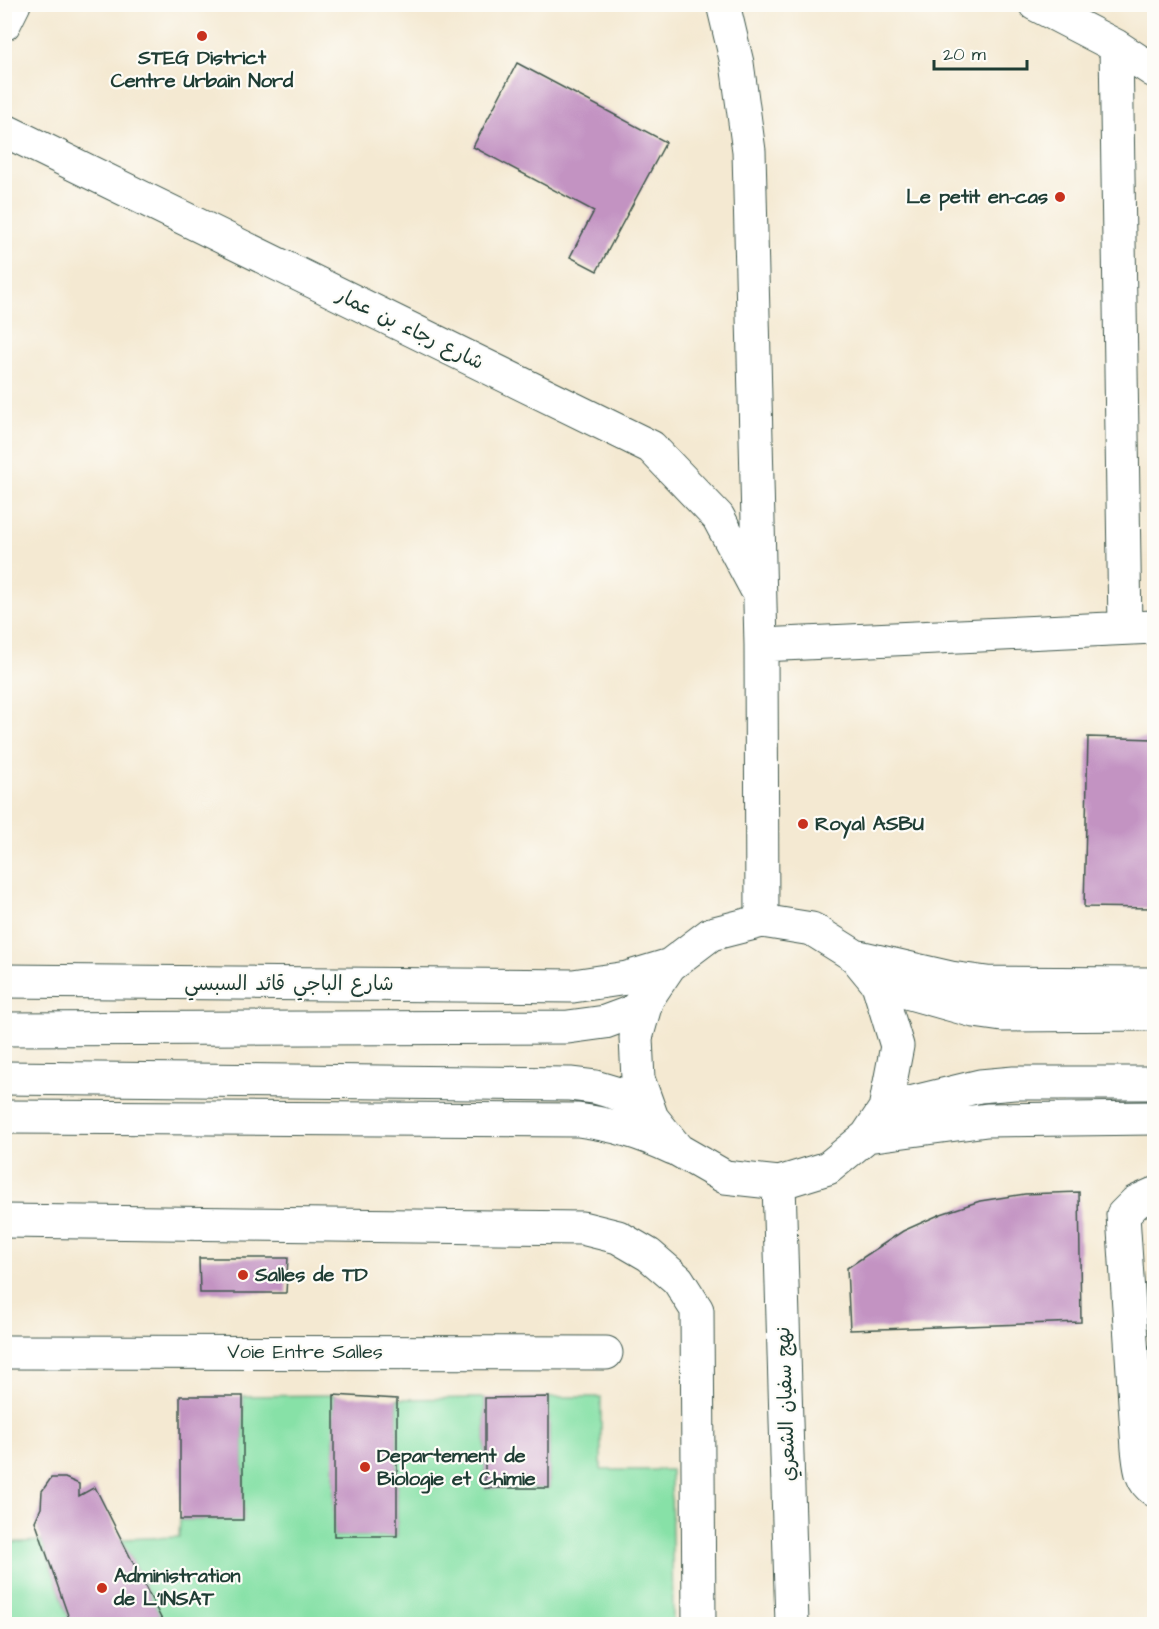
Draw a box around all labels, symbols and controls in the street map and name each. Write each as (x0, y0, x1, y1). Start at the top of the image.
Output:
marker: STEG District Centre Urbain Nord (195, 29, 209, 43)
scale bar (934, 33, 1027, 71)
text: 20 m (943, 42, 986, 67)
place label: STEG District Centre Urbain Nord (111, 44, 294, 95)
place label: Le petit en-cas (906, 183, 1048, 211)
marker: Le petit en-cas (1053, 190, 1067, 204)
street label: شارع رجاء بن عمار (331, 281, 488, 377)
place label: Royal ASBU (815, 810, 924, 839)
marker: Royal ASBU (796, 817, 810, 831)
street label: شارع الباجي قائد السبسي (184, 970, 394, 1001)
place label: Salles de TD (254, 1261, 368, 1289)
marker: Salles de TD (236, 1268, 250, 1282)
street label: نهج سفيان الشعري (769, 1326, 803, 1482)
street label: Voie Entre Salles (227, 1338, 383, 1366)
place label: Departement de Biologie et Chimie (377, 1442, 536, 1494)
marker: Departement de Biologie et Chimie (358, 1460, 372, 1474)
place label: Administration de L'INSAT (113, 1562, 240, 1613)
marker: Administration de L'INSAT (95, 1581, 109, 1595)

